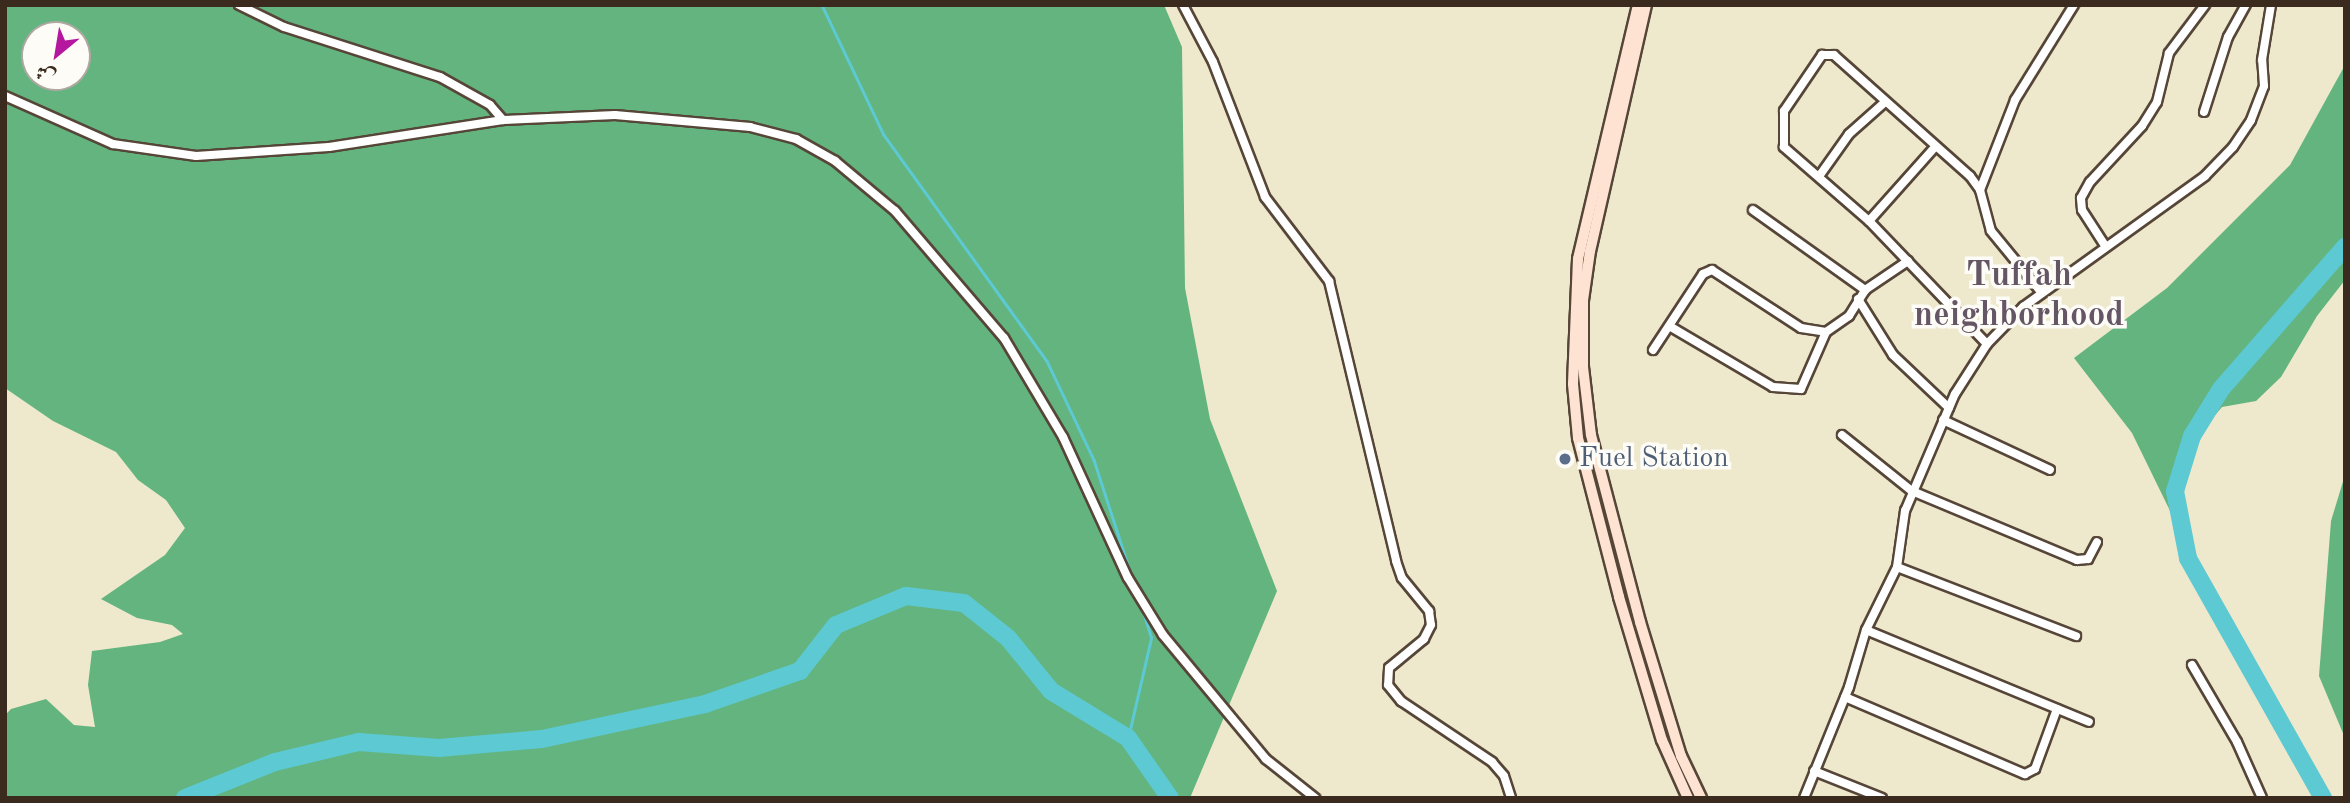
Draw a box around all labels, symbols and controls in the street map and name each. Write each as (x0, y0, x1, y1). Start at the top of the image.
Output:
north arrow (21, 21, 91, 91)
text: ش (33, 60, 59, 86)
district label: Tuffah neighborhood (1914, 255, 2124, 337)
place label: Fuel Station (1579, 442, 1729, 476)
marker: Fuel Station (1557, 451, 1573, 467)

